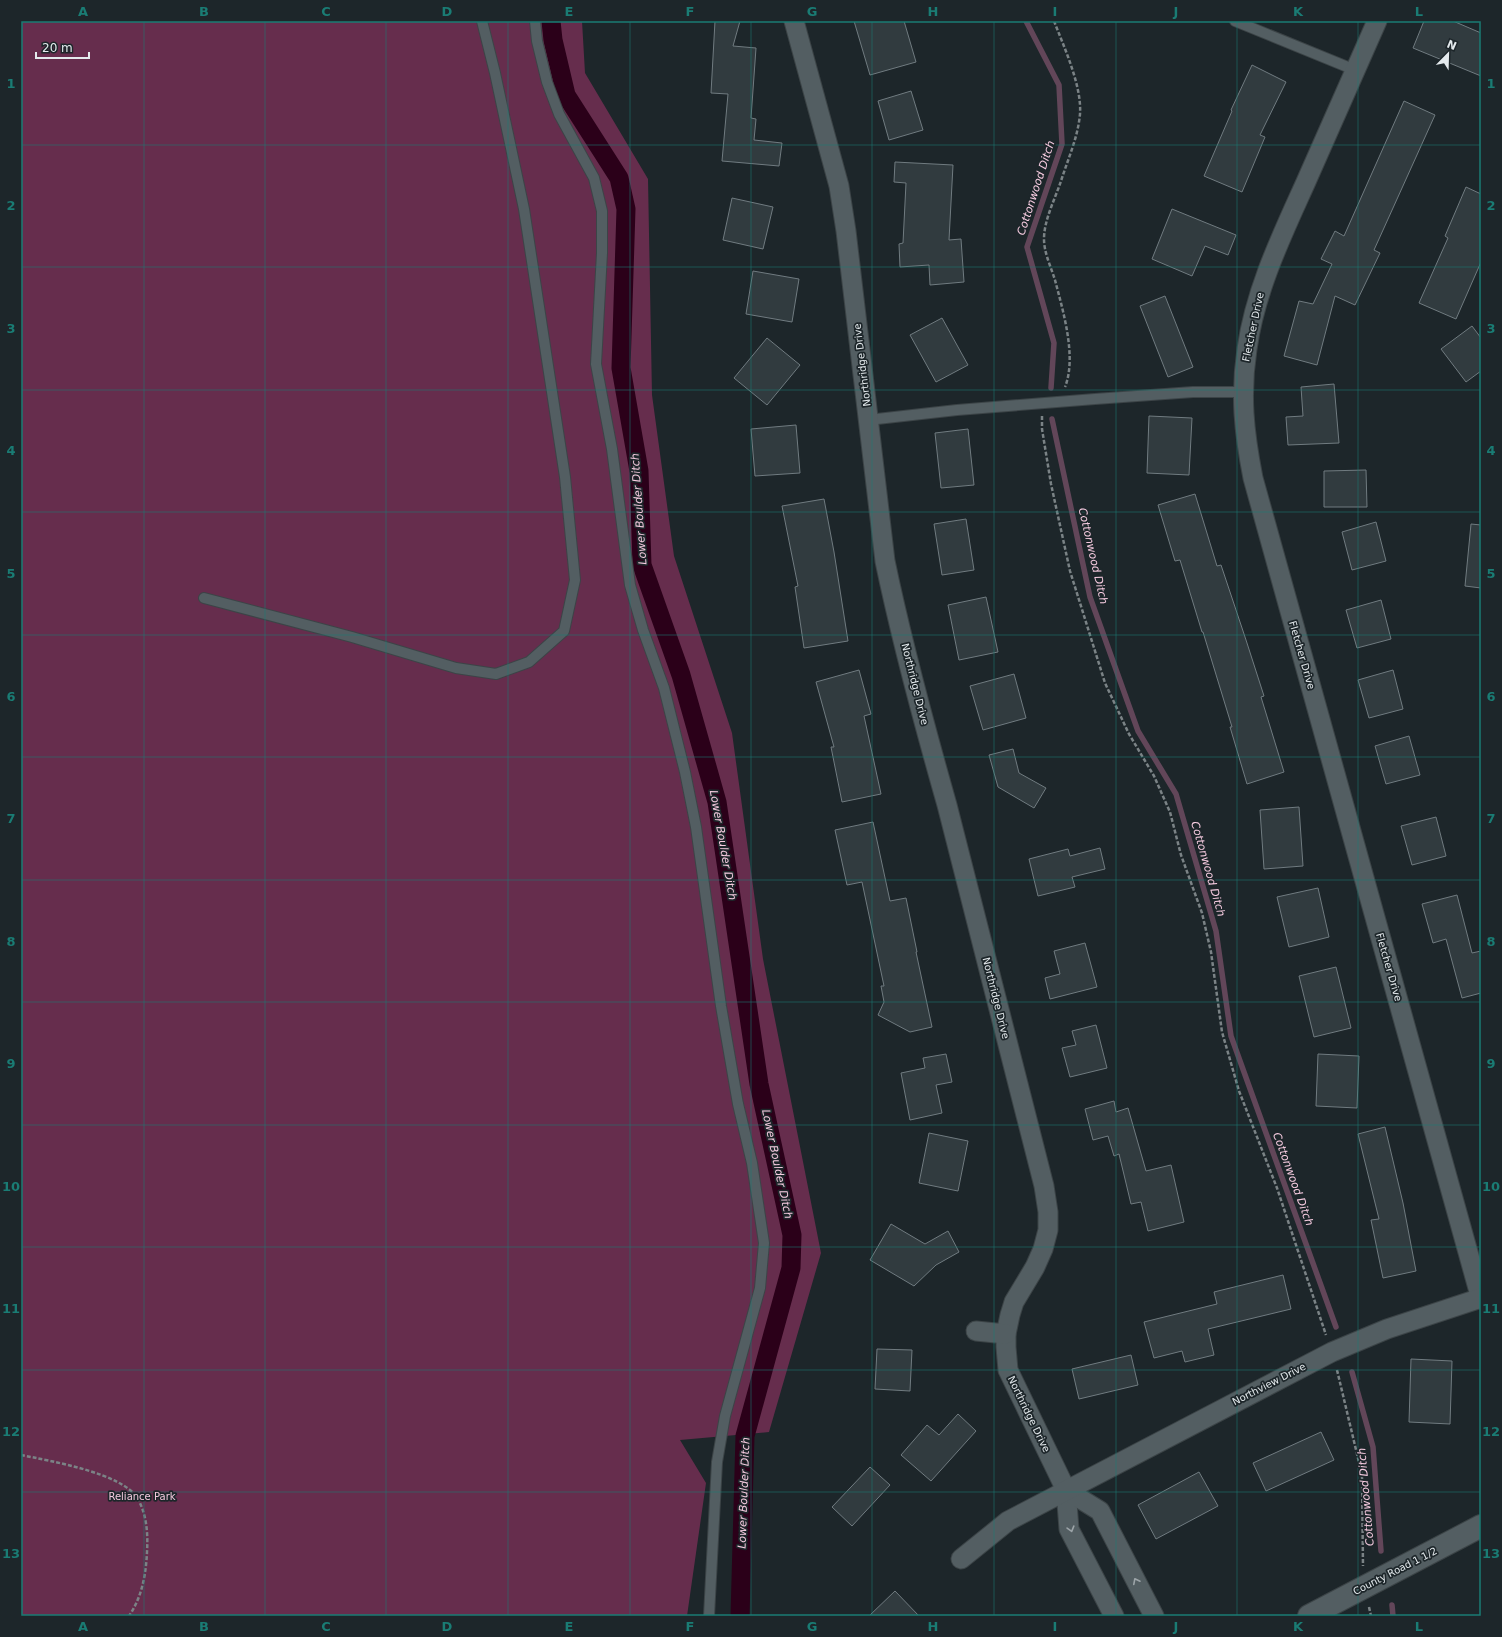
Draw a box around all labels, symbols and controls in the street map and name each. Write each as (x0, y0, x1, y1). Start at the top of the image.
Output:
text: A (78, 4, 88, 19)
text: B (199, 4, 209, 19)
text: C (321, 4, 331, 19)
text: D (442, 4, 453, 19)
text: E (565, 4, 573, 19)
text: F (686, 4, 694, 19)
text: G (807, 4, 817, 19)
text: H (928, 4, 938, 19)
text: I (1053, 4, 1057, 19)
text: J (1173, 4, 1178, 19)
text: K (1293, 4, 1304, 19)
text: L (1415, 4, 1423, 19)
scale bar (36, 34, 89, 60)
north arrow (1428, 34, 1468, 74)
text: N (1445, 37, 1458, 53)
text: 20 m (42, 41, 73, 55)
text: 1 (6, 76, 16, 91)
text: 1 (1486, 76, 1496, 91)
water label: Cottonwood Ditch (1015, 139, 1057, 237)
text: 2 (6, 198, 16, 213)
text: 2 (1486, 198, 1496, 213)
street label: Fletcher Drive (1240, 291, 1266, 363)
text: 3 (6, 321, 16, 336)
text: 3 (1486, 321, 1496, 336)
street label: Northridge Drive (851, 323, 873, 407)
text: 4 (6, 443, 16, 458)
text: 4 (1486, 443, 1496, 458)
water label: Lower Boulder Ditch (629, 453, 649, 565)
water label: Cottonwood Ditch (1076, 507, 1110, 605)
text: 5 (6, 566, 16, 581)
text: 5 (1486, 566, 1496, 581)
street label: Fletcher Drive (1287, 620, 1317, 690)
street label: Northridge Drive (900, 642, 930, 726)
text: 6 (6, 689, 16, 704)
text: 6 (1486, 689, 1496, 704)
water label: Lower Boulder Ditch (707, 789, 739, 901)
text: 7 (6, 811, 16, 826)
text: 7 (1486, 811, 1496, 826)
water label: Cottonwood Ditch (1188, 820, 1228, 918)
street label: Fletcher Drive (1374, 932, 1404, 1002)
text: 8 (6, 934, 16, 949)
text: 8 (1486, 934, 1496, 949)
street label: Northridge Drive (981, 956, 1011, 1040)
text: 9 (6, 1056, 16, 1071)
text: 9 (1486, 1056, 1496, 1071)
water label: Lower Boulder Ditch (759, 1108, 795, 1220)
water label: Cottonwood Ditch (1270, 1130, 1316, 1228)
text: 10 (2, 1179, 20, 1194)
text: 10 (1482, 1179, 1500, 1194)
text: 11 (2, 1301, 20, 1316)
text: 11 (1482, 1301, 1500, 1316)
street label: Northview Drive (1230, 1361, 1308, 1407)
street label: Northridge Drive (1006, 1374, 1052, 1454)
text: 12 (2, 1424, 20, 1439)
text: 12 (1482, 1424, 1500, 1439)
water label: Lower Boulder Ditch (736, 1437, 752, 1549)
water label: Cottonwood Ditch (1355, 1447, 1377, 1547)
park label: Reliance Park (108, 1491, 176, 1502)
one-way arrow (1066, 1525, 1074, 1532)
street label: County Road 1 1/2 (1351, 1545, 1439, 1597)
text: 13 (2, 1546, 20, 1561)
text: 13 (1482, 1546, 1500, 1561)
one-way arrow (1133, 1578, 1141, 1586)
text: A (78, 1619, 88, 1634)
text: B (199, 1619, 209, 1634)
text: C (321, 1619, 331, 1634)
text: D (442, 1619, 453, 1634)
text: E (565, 1619, 573, 1634)
text: F (686, 1619, 694, 1634)
text: G (807, 1619, 817, 1634)
text: H (928, 1619, 938, 1634)
text: I (1053, 1619, 1057, 1634)
text: J (1173, 1619, 1178, 1634)
text: K (1293, 1619, 1304, 1634)
text: L (1415, 1619, 1423, 1634)

